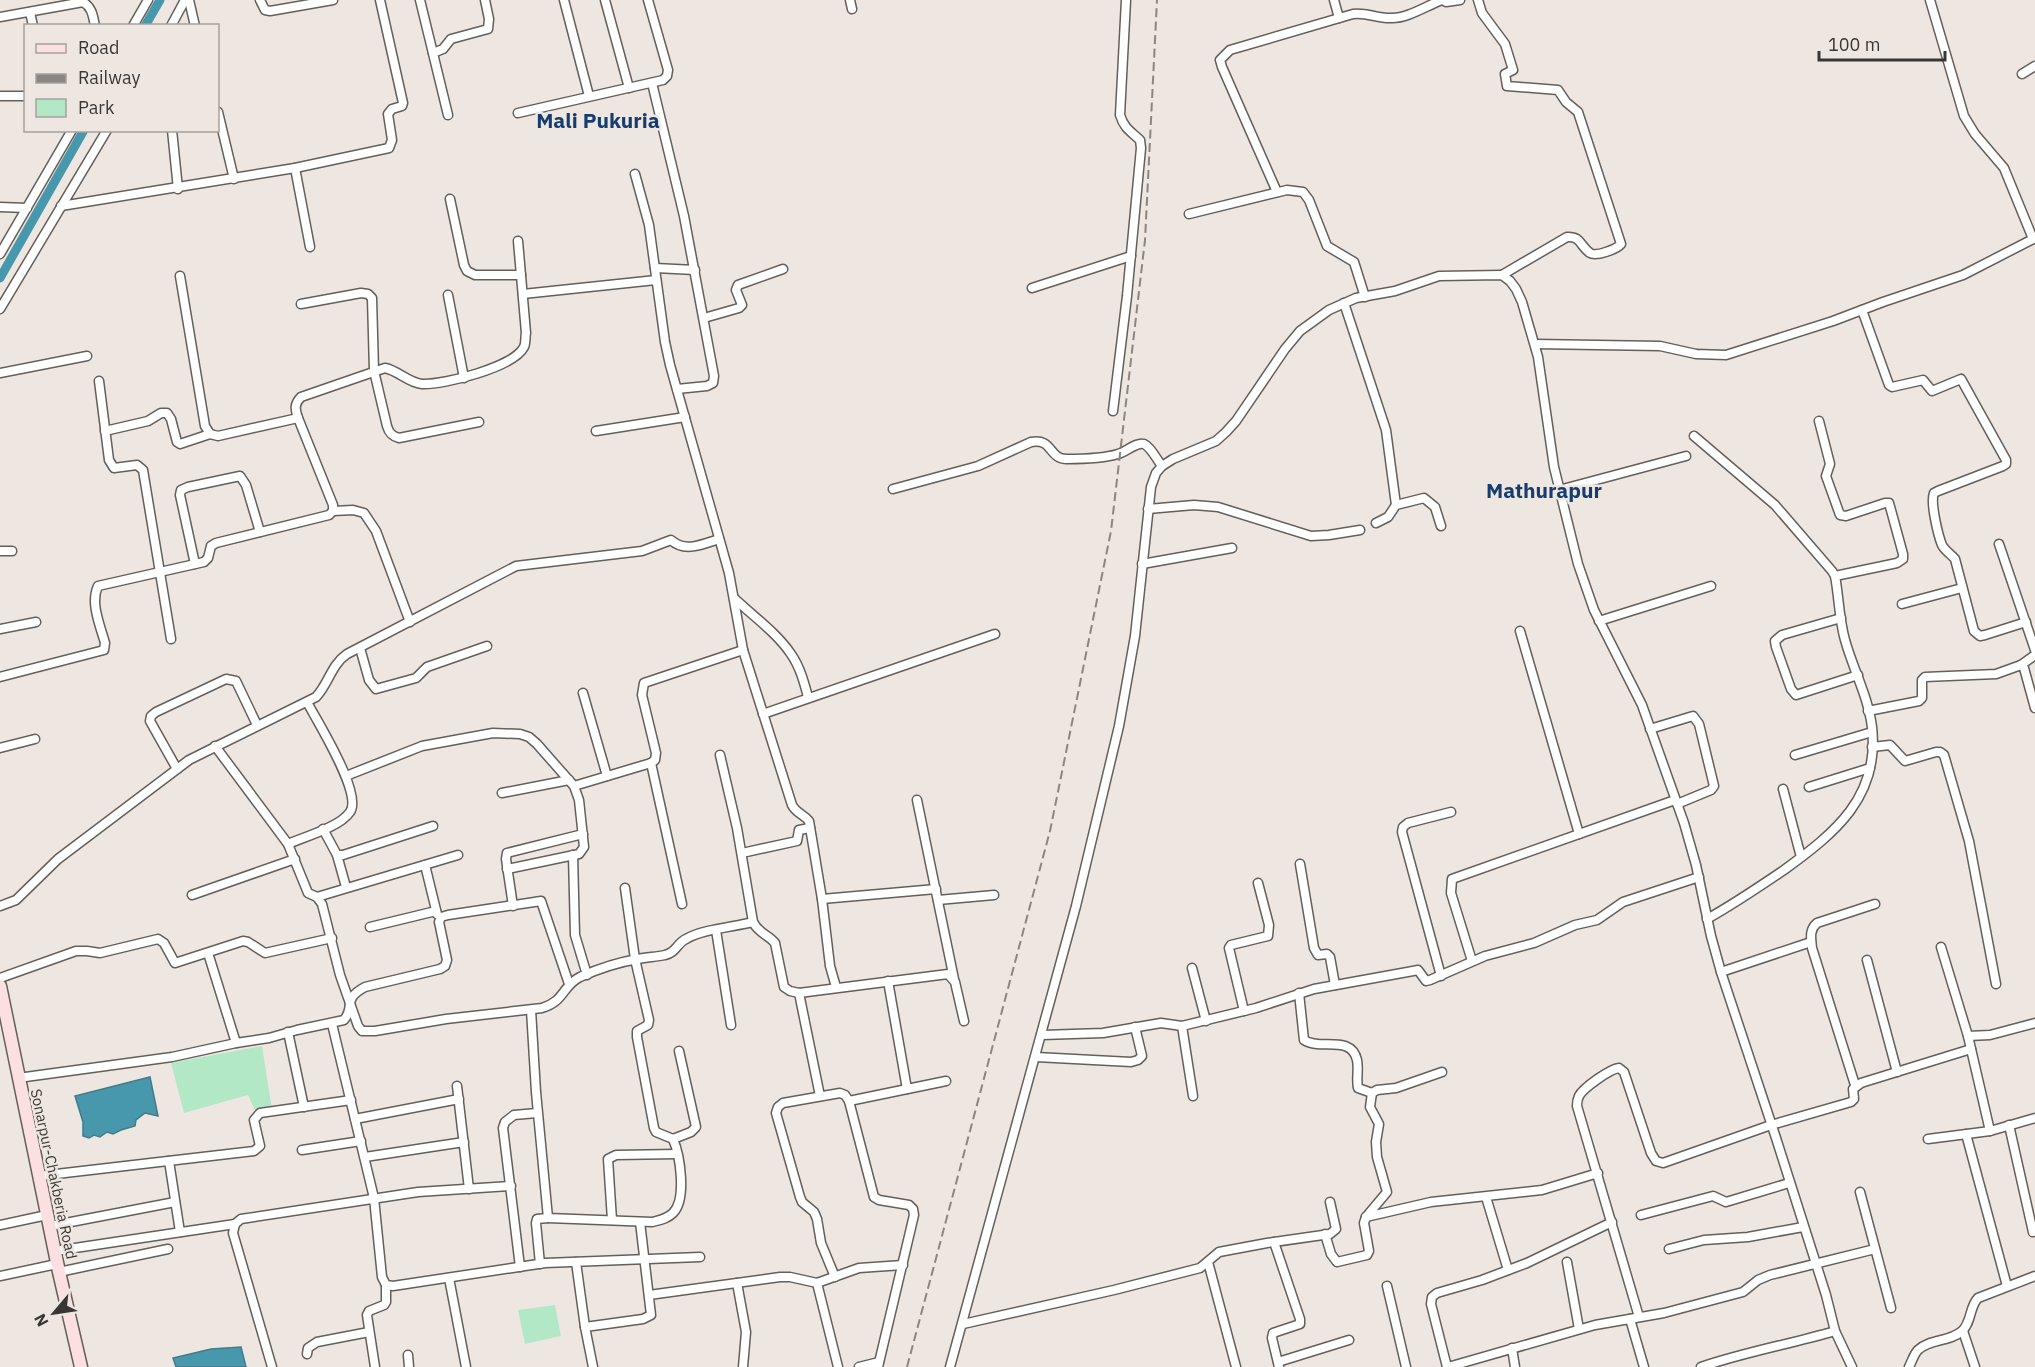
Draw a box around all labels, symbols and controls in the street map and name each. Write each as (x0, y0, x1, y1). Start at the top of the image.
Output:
legend (24, 24, 219, 132)
scale bar (1819, 24, 1945, 62)
text: 100 m (1828, 33, 1880, 56)
text: Road (78, 36, 119, 59)
text: Railway (78, 66, 140, 89)
text: Park (78, 96, 115, 119)
district label: Mali Pukuria (536, 106, 660, 134)
district label: Mathurapur (1486, 476, 1603, 504)
street label: Sonarpur-Chakberia Road (27, 1087, 81, 1261)
north arrow (24, 1283, 84, 1343)
text: N (29, 1310, 52, 1330)

